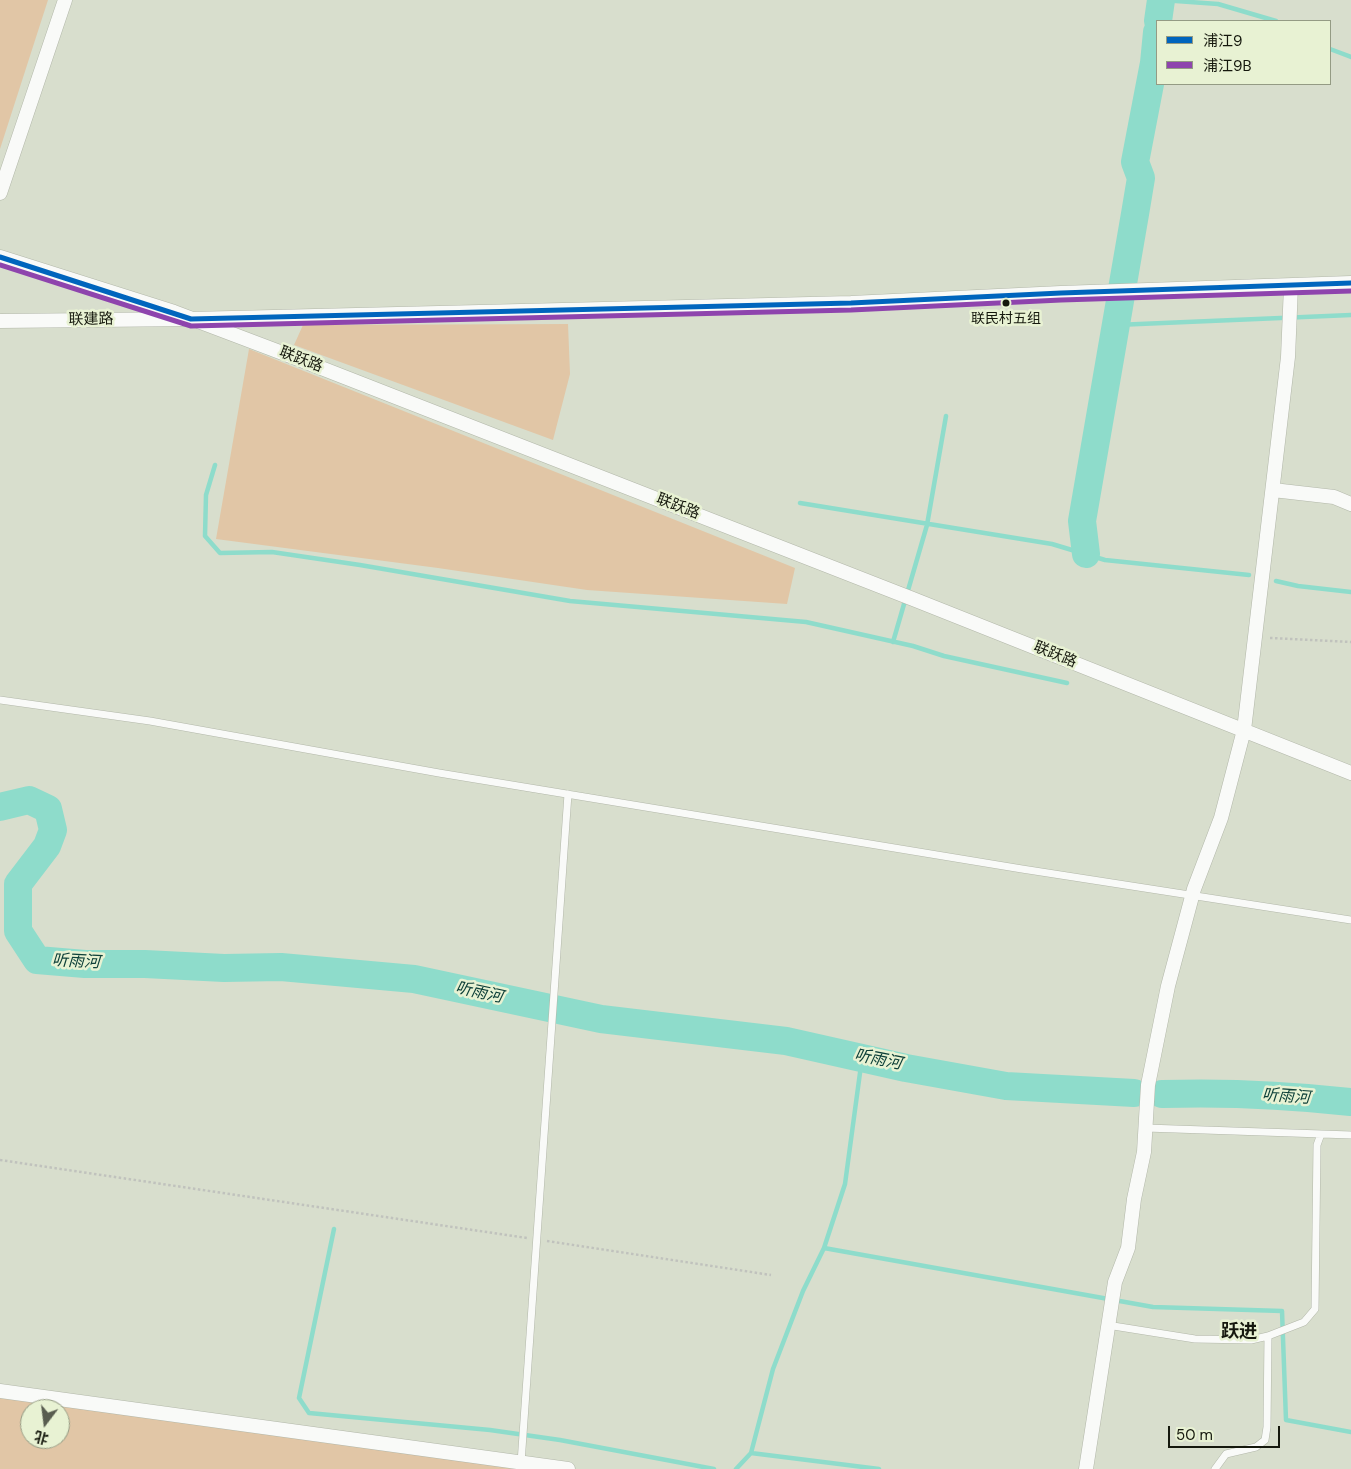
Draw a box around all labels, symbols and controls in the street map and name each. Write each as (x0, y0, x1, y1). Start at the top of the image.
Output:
legend (1156, 20, 1331, 85)
text: 浦江9 (1203, 31, 1242, 51)
text: 浦江9B (1203, 56, 1251, 76)
marker: 联民村五组 (1001, 298, 1011, 308)
street label: 联建路 (68, 311, 114, 329)
place label: 联民村五组 (971, 311, 1041, 327)
street label: 联跃路 (277, 344, 325, 376)
street label: 联跃路 (654, 491, 702, 523)
street label: 联跃路 (1031, 638, 1079, 672)
water label: 听雨河 (52, 951, 100, 973)
water label: 听雨河 (454, 979, 504, 1007)
water label: 听雨河 (853, 1046, 903, 1074)
water label: 听雨河 (1261, 1086, 1311, 1108)
district label: 跃进 (1221, 1321, 1257, 1343)
north arrow (20, 1399, 70, 1449)
scale bar (1171, 1416, 1284, 1448)
text: 50 m (1176, 1425, 1213, 1445)
text: 北 (32, 1427, 50, 1448)

